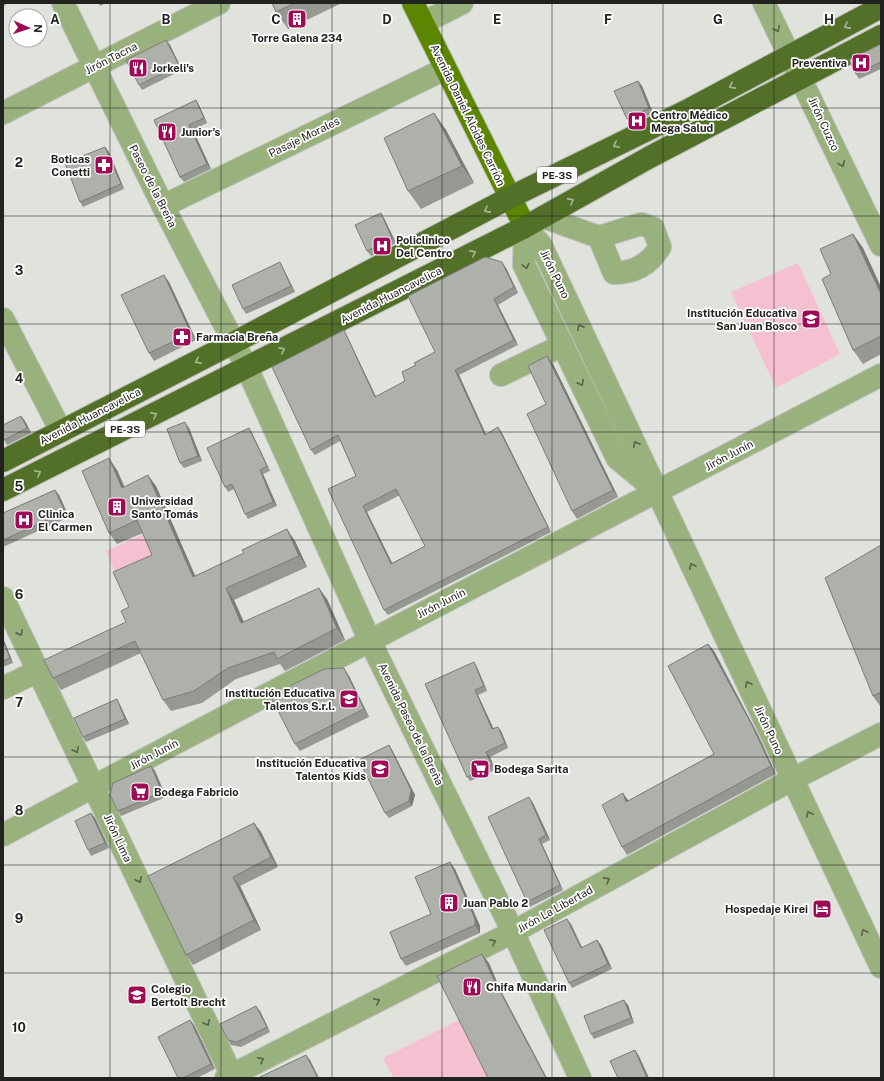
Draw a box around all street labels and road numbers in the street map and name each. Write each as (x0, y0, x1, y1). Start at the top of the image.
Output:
street label: Jirón Tacna (83, 40, 139, 76)
street label: Avenida Daniel Alcides Carrión (428, 42, 508, 188)
street label: Jirón Cuzco (806, 95, 842, 153)
street label: Pasaje Morales (267, 114, 342, 159)
street label: Paseo de la Breña (127, 143, 179, 229)
road number: PE-3S (537, 167, 577, 183)
street label: Jirón Puno (538, 248, 572, 300)
street label: Avenida Huancavelica (338, 264, 444, 326)
street label: Avenida Huancavelica (37, 385, 143, 447)
road number: PE-3S (105, 421, 145, 437)
street label: Jirón Junín (703, 437, 755, 473)
street label: Jirón Junín (415, 586, 467, 620)
street label: Avenida Paseo de la Breña (376, 661, 446, 787)
street label: Jirón Puno (752, 704, 786, 756)
street label: Jirón Junín (128, 736, 180, 772)
street label: Jirón Lima (102, 812, 134, 864)
street label: Jirón La Libertad (515, 883, 595, 935)

